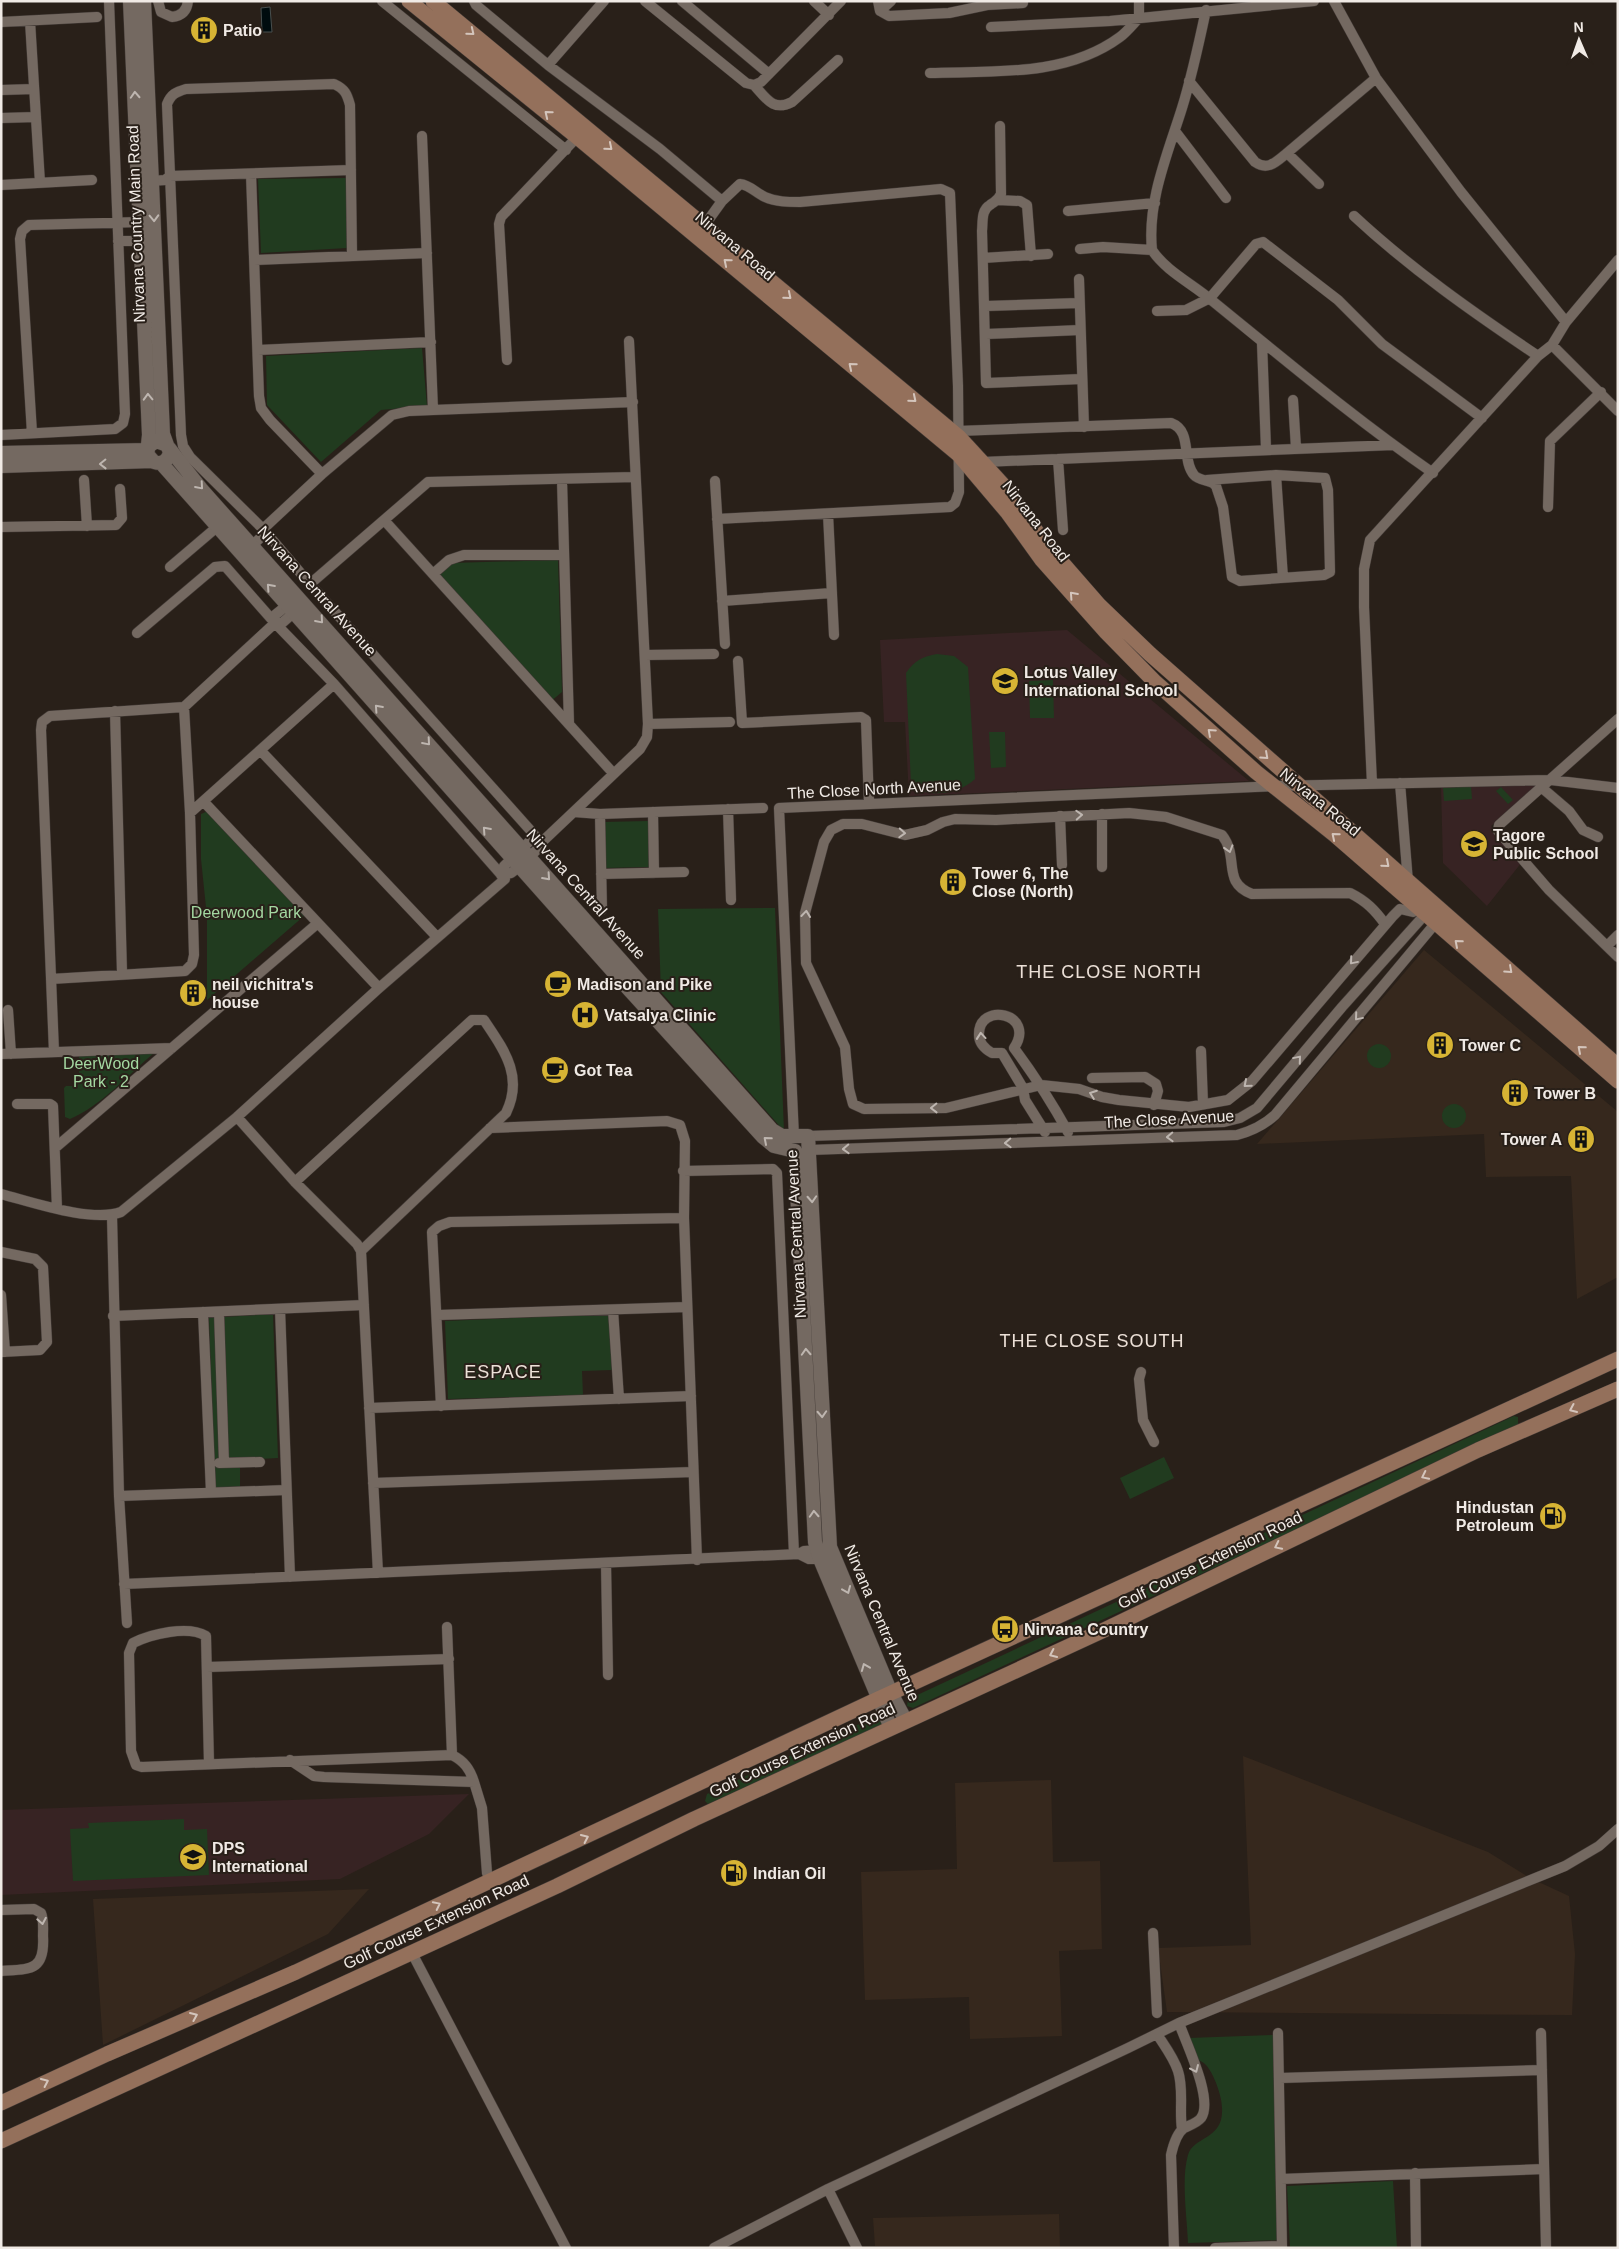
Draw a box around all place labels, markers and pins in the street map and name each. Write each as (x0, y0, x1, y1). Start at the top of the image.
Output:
building icon: Patio (189, 15, 219, 45)
place label: Patio (223, 22, 262, 39)
place label: Lotus Valley International School (1024, 664, 1178, 699)
school or university icon: Lotus Valley International School (990, 666, 1020, 696)
place label: Tagore Public School (1493, 827, 1599, 862)
school or university icon: Tagore Public School (1459, 829, 1489, 859)
place label: Tower 6, The Close (North) (972, 865, 1073, 900)
building icon: Tower 6, The Close (North) (938, 867, 968, 897)
cafe icon: Madison and Pike (543, 969, 573, 999)
place label: neil vichitra's house (212, 976, 314, 1011)
place label: Madison and Pike (577, 976, 712, 993)
building icon: neil vichitra's house (178, 978, 208, 1008)
hospital icon: Vatsalya Clinic (570, 1000, 600, 1030)
place label: Vatsalya Clinic (604, 1007, 716, 1024)
building icon: Tower C (1425, 1030, 1455, 1060)
place label: Tower C (1459, 1037, 1521, 1054)
cafe icon: Got Tea (540, 1055, 570, 1085)
place label: Got Tea (574, 1062, 632, 1079)
building icon: Tower B (1500, 1078, 1530, 1108)
place label: Tower B (1534, 1085, 1596, 1102)
building icon: Tower A (1566, 1124, 1596, 1154)
place label: Tower A (1501, 1131, 1562, 1148)
place label: Hindustan Petroleum (1456, 1499, 1534, 1534)
fuel station icon: Hindustan Petroleum (1538, 1501, 1568, 1531)
bus stop icon: Nirvana Country (990, 1614, 1020, 1644)
place label: Nirvana Country (1024, 1621, 1149, 1638)
place label: DPS International (212, 1840, 308, 1875)
school or university icon: DPS International (178, 1842, 208, 1872)
fuel station icon: Indian Oil (719, 1858, 749, 1888)
place label: Indian Oil (753, 1865, 826, 1882)

